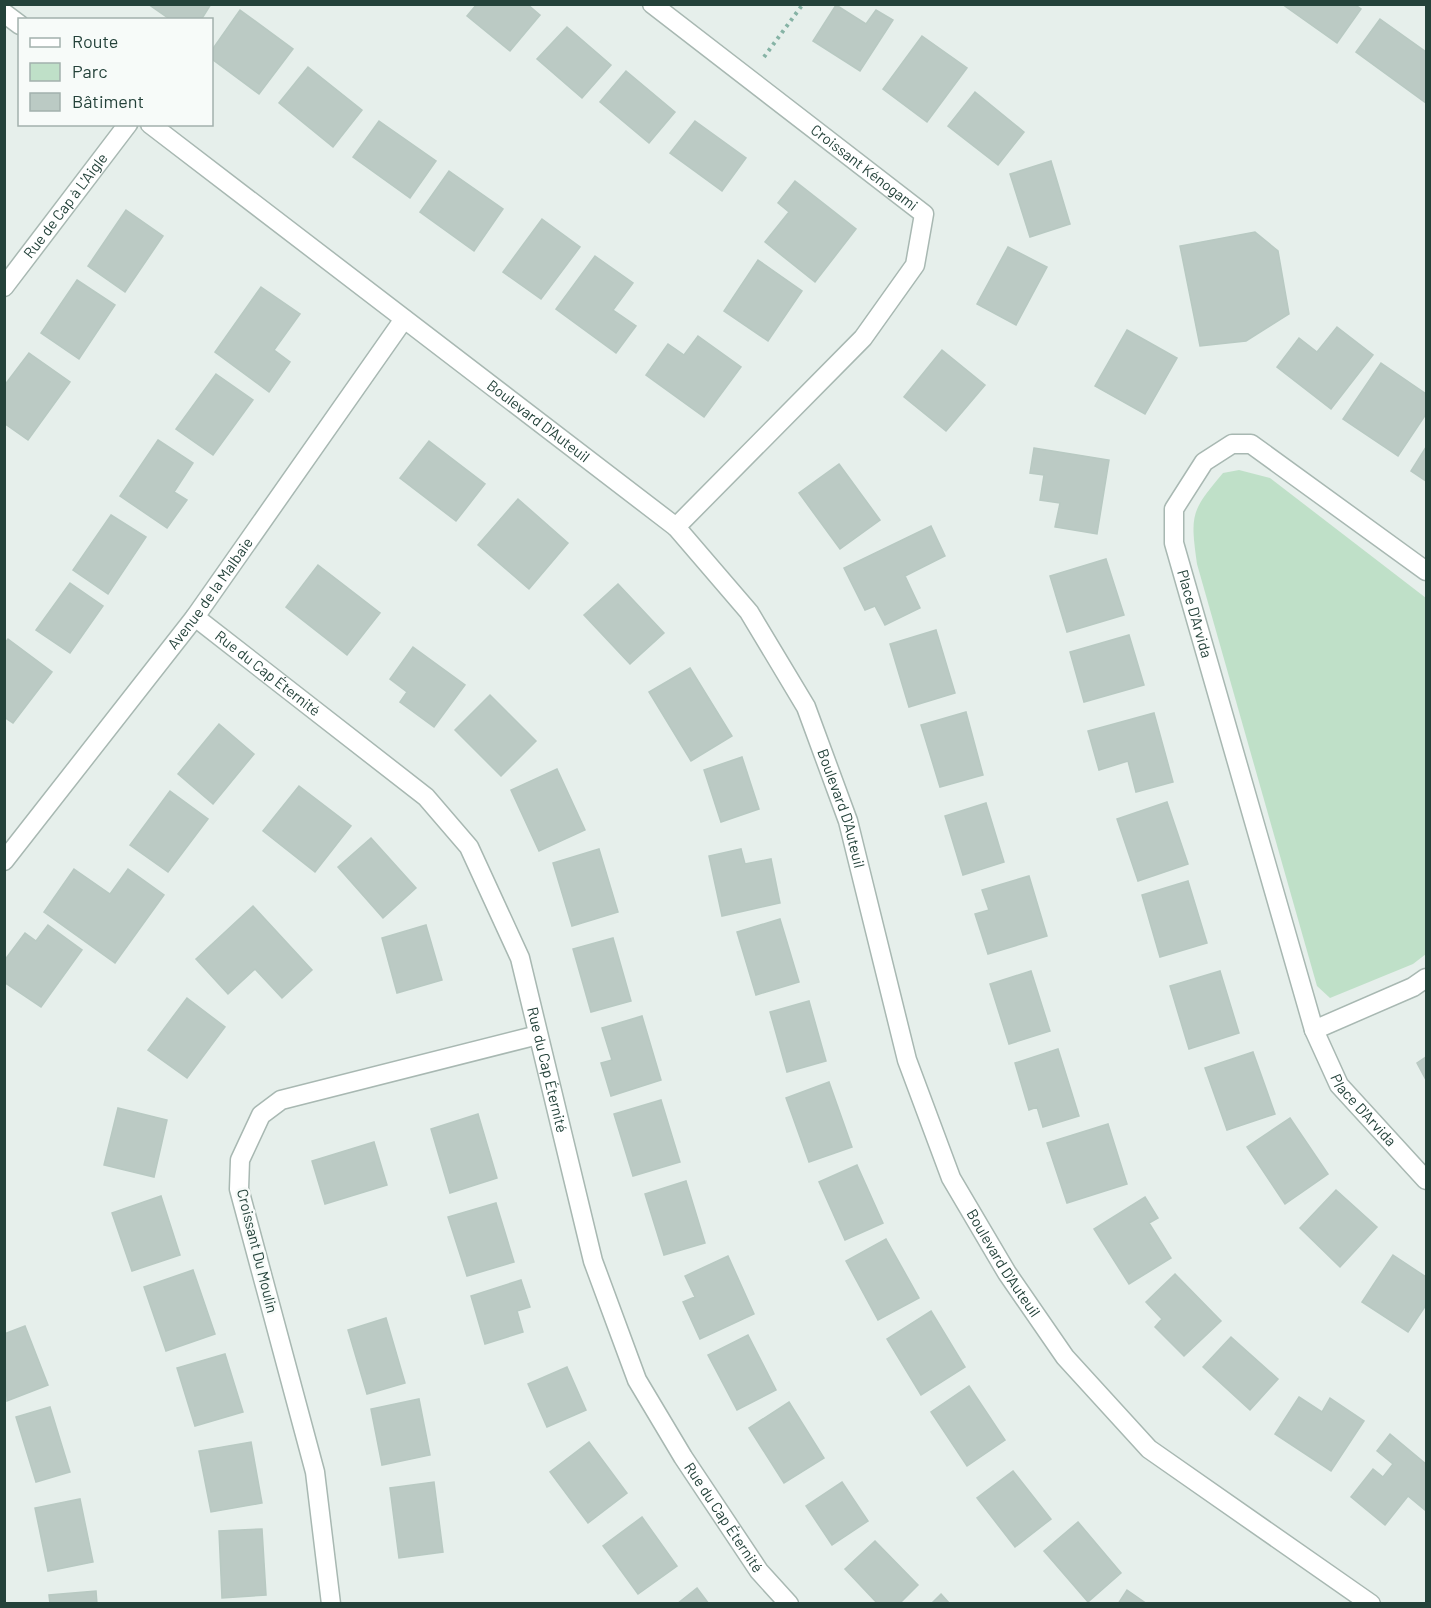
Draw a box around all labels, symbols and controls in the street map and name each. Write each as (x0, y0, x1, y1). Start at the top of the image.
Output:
legend (18, 18, 213, 126)
text: Route (72, 30, 118, 52)
text: Parc (72, 60, 108, 82)
text: Bâtiment (72, 90, 144, 112)
street label: Croissant Kénogami (808, 120, 922, 214)
street label: Rue de Cap à L'Aigle (19, 149, 111, 261)
street label: Boulevard D'Auteuil (484, 376, 594, 466)
street label: Avenue de la Malbaie (163, 534, 256, 652)
street label: Place D'Arvida (1174, 567, 1217, 660)
street label: Rue du Cap Éternité (212, 626, 324, 719)
street label: Boulevard D'Auteuil (814, 746, 869, 870)
street label: Rue du Cap Éternité (524, 1005, 572, 1134)
street label: Place D'Arvida (1327, 1071, 1400, 1149)
street label: Croissant Du Moulin (234, 1187, 282, 1315)
street label: Boulevard D'Auteuil (963, 1205, 1045, 1320)
street label: Rue du Cap Éternité (681, 1459, 767, 1575)

